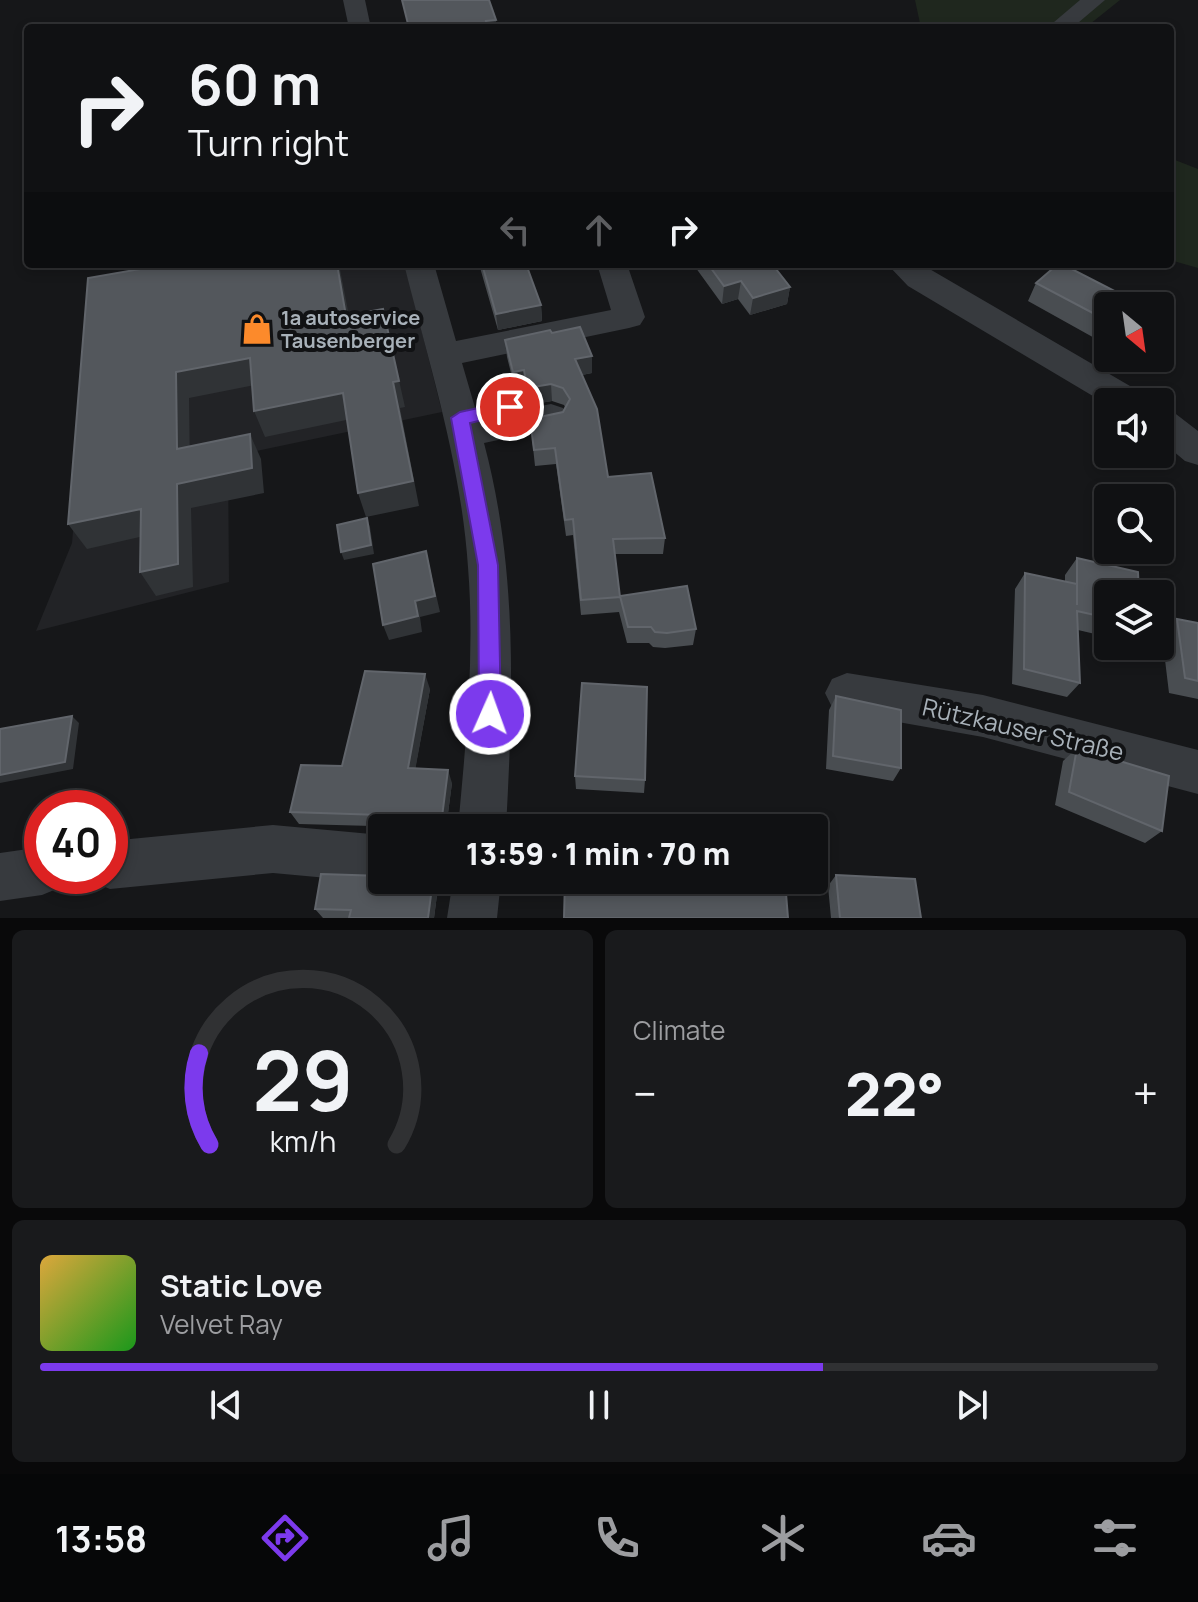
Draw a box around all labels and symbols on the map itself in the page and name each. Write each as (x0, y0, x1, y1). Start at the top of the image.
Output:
north arrow (1094, 292, 1174, 372)
place label: 1a autoservice Tausenberger (281, 304, 420, 354)
shop icon: 1a autoservice Tausenberger (240, 312, 274, 346)
pin (476, 373, 544, 441)
position arrow (448, 672, 532, 756)
street label: Rützkauser Straße (919, 689, 1127, 768)
speed limit sign: 40 (24, 790, 128, 894)

